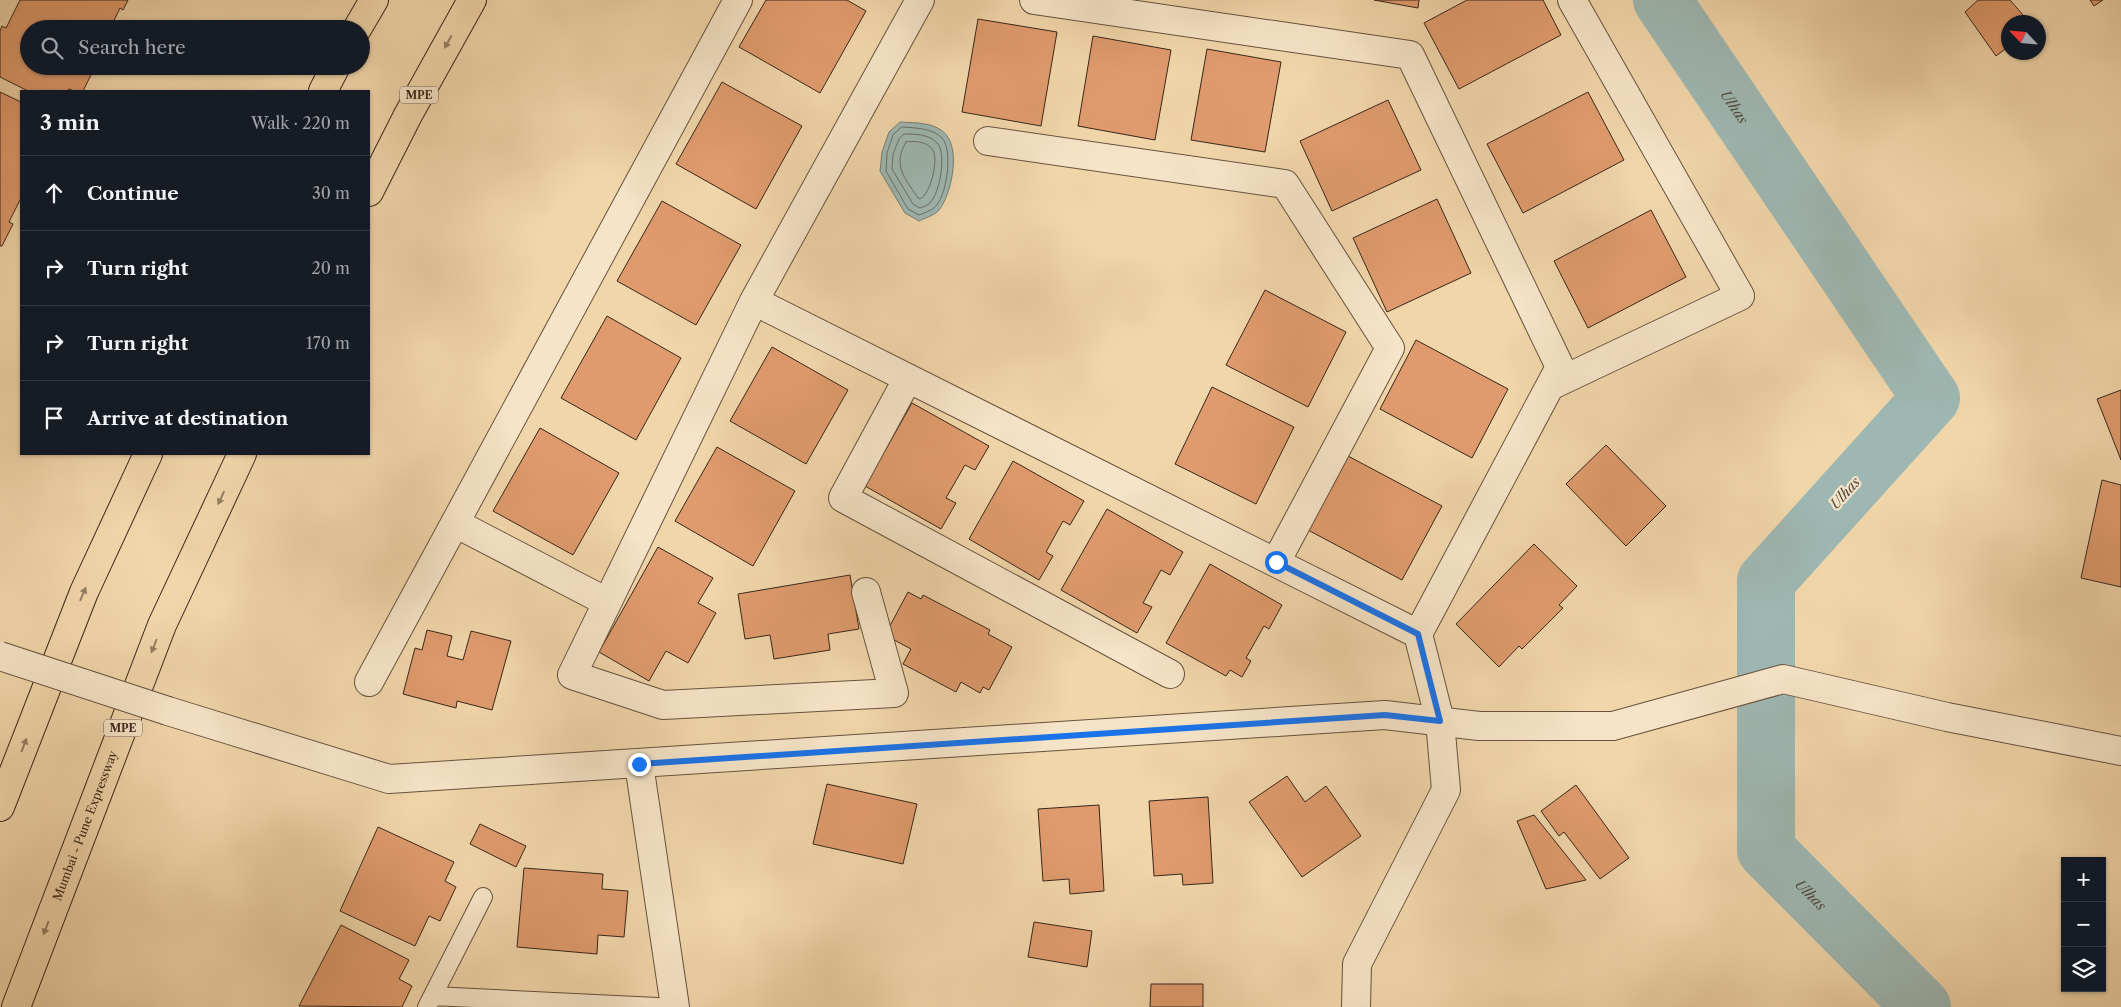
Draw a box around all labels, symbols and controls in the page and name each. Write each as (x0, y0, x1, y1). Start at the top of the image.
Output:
north arrow (2001, 15, 2046, 60)
search box (20, 20, 370, 75)
icon: search (38, 34, 66, 62)
text: Search here (78, 36, 186, 59)
one-way arrow (444, 36, 453, 49)
road number: MPE (400, 86, 438, 104)
water label: Ulhas (1716, 86, 1753, 128)
text: 3 min (40, 110, 100, 135)
text: Walk · 220 m (251, 113, 350, 133)
icon: ahead (40, 179, 68, 207)
text: Continue (87, 182, 179, 205)
text: 30 m (312, 183, 350, 203)
icon: right (40, 254, 68, 282)
text: Turn right (87, 257, 188, 280)
text: 20 m (311, 258, 350, 278)
icon: right (40, 329, 68, 357)
text: Turn right (87, 332, 188, 355)
text: 170 m (306, 333, 350, 353)
icon: arrive (40, 404, 68, 432)
text: Arrive at destination (87, 407, 288, 430)
water label: Ulhas (1826, 473, 1865, 513)
one-way arrow (217, 491, 225, 505)
route start (1265, 551, 1288, 574)
one-way arrow (79, 587, 87, 601)
one-way arrow (150, 639, 158, 654)
road number: MPE (104, 720, 142, 736)
one-way arrow (21, 738, 28, 753)
street label: Mumbai - Pune Expressway (49, 748, 120, 903)
route end (628, 753, 651, 776)
map controls (2061, 857, 2106, 992)
button: + (2061, 857, 2106, 902)
water label: Ulhas (1791, 875, 1831, 915)
button: − (2061, 902, 2106, 947)
one-way arrow (42, 921, 49, 936)
button: layers (2061, 947, 2106, 992)

